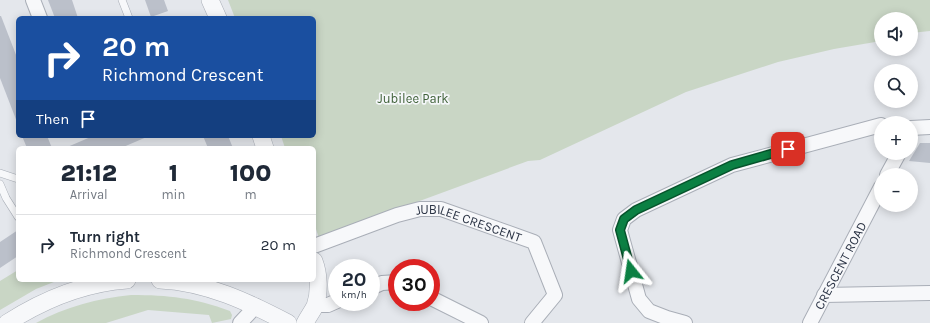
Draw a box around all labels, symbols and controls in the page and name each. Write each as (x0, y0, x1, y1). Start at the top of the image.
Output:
map controls (874, 12, 918, 212)
button: sound (874, 12, 918, 56)
text: 20 m (102, 30, 170, 63)
icon: right (36, 32, 88, 84)
text: Richmond Crescent (102, 64, 263, 86)
button: search (874, 64, 918, 108)
park label: Jubilee Park (377, 91, 449, 106)
icon: arrive (77, 108, 99, 130)
text: Then (36, 110, 69, 128)
button: + (874, 116, 918, 160)
pin (771, 132, 805, 166)
icon: arrive (777, 138, 799, 160)
text: 21:12 (61, 159, 117, 187)
text: 1 (169, 159, 178, 187)
text: 100 (230, 159, 271, 187)
button: − (874, 168, 918, 212)
text: Arrival (70, 187, 108, 202)
text: min (161, 187, 185, 202)
text: m (245, 187, 257, 202)
street label: JUBILEE CRESCENT (413, 202, 524, 245)
street label: CRESCENT ROAD (811, 219, 870, 312)
text: Turn right (70, 228, 140, 246)
icon: right (36, 234, 58, 256)
text: 20 m (261, 236, 296, 254)
text: Richmond Crescent (70, 246, 187, 261)
position arrow (610, 250, 652, 292)
speed limit sign: 30 (388, 259, 440, 311)
text: 20 (342, 268, 366, 291)
text: km/h (341, 289, 367, 301)

